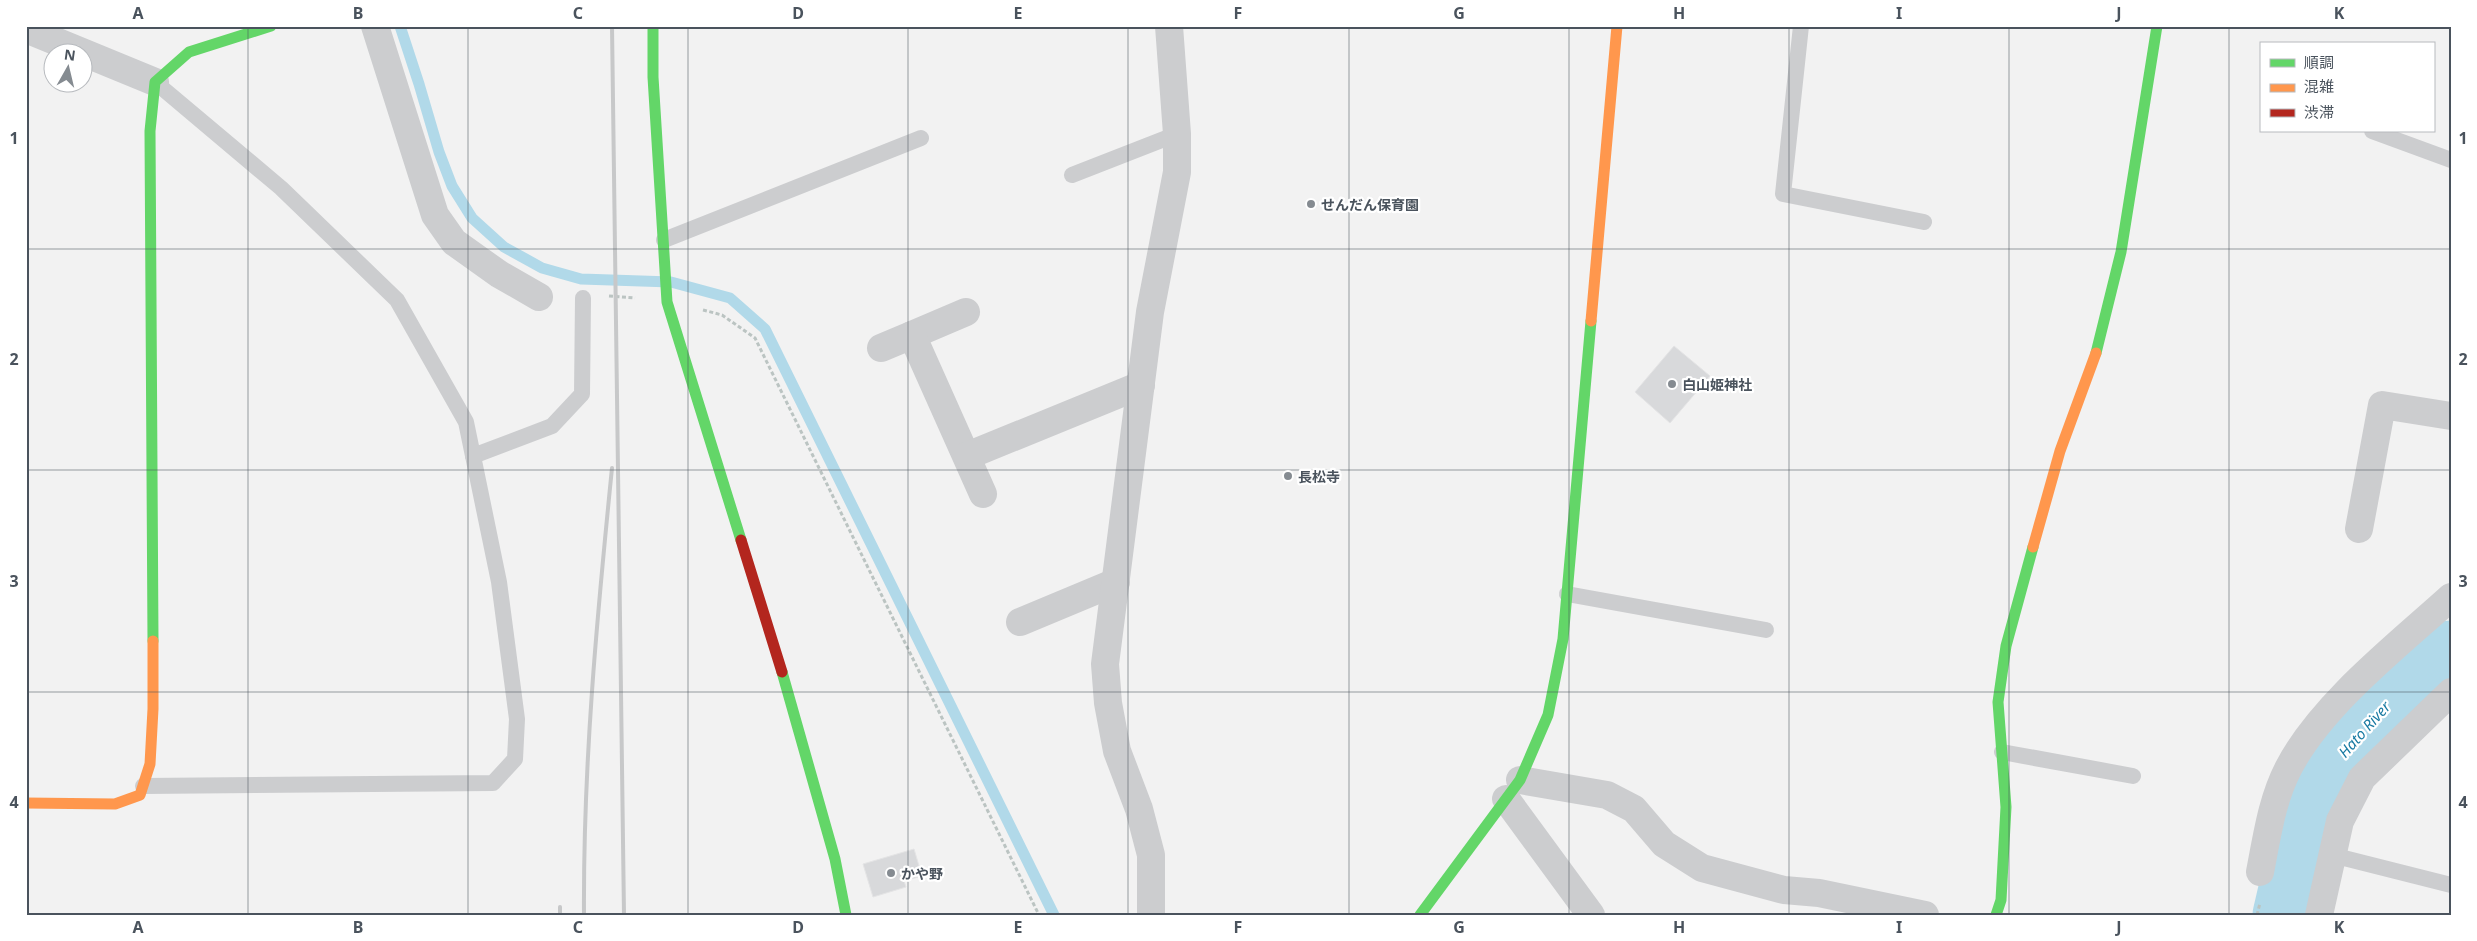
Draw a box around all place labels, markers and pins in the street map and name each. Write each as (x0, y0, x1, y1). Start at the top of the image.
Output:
place label: せんだん保育園 (1321, 195, 1419, 214)
marker: せんだん保育園 (1305, 198, 1317, 210)
place label: 白山姫神社 (1682, 375, 1752, 394)
marker: 白山姫神社 (1666, 378, 1678, 390)
place label: 長松寺 (1298, 467, 1340, 486)
marker: 長松寺 (1282, 470, 1294, 482)
place label: かや野 (901, 864, 943, 883)
marker: かや野 (885, 867, 897, 879)

